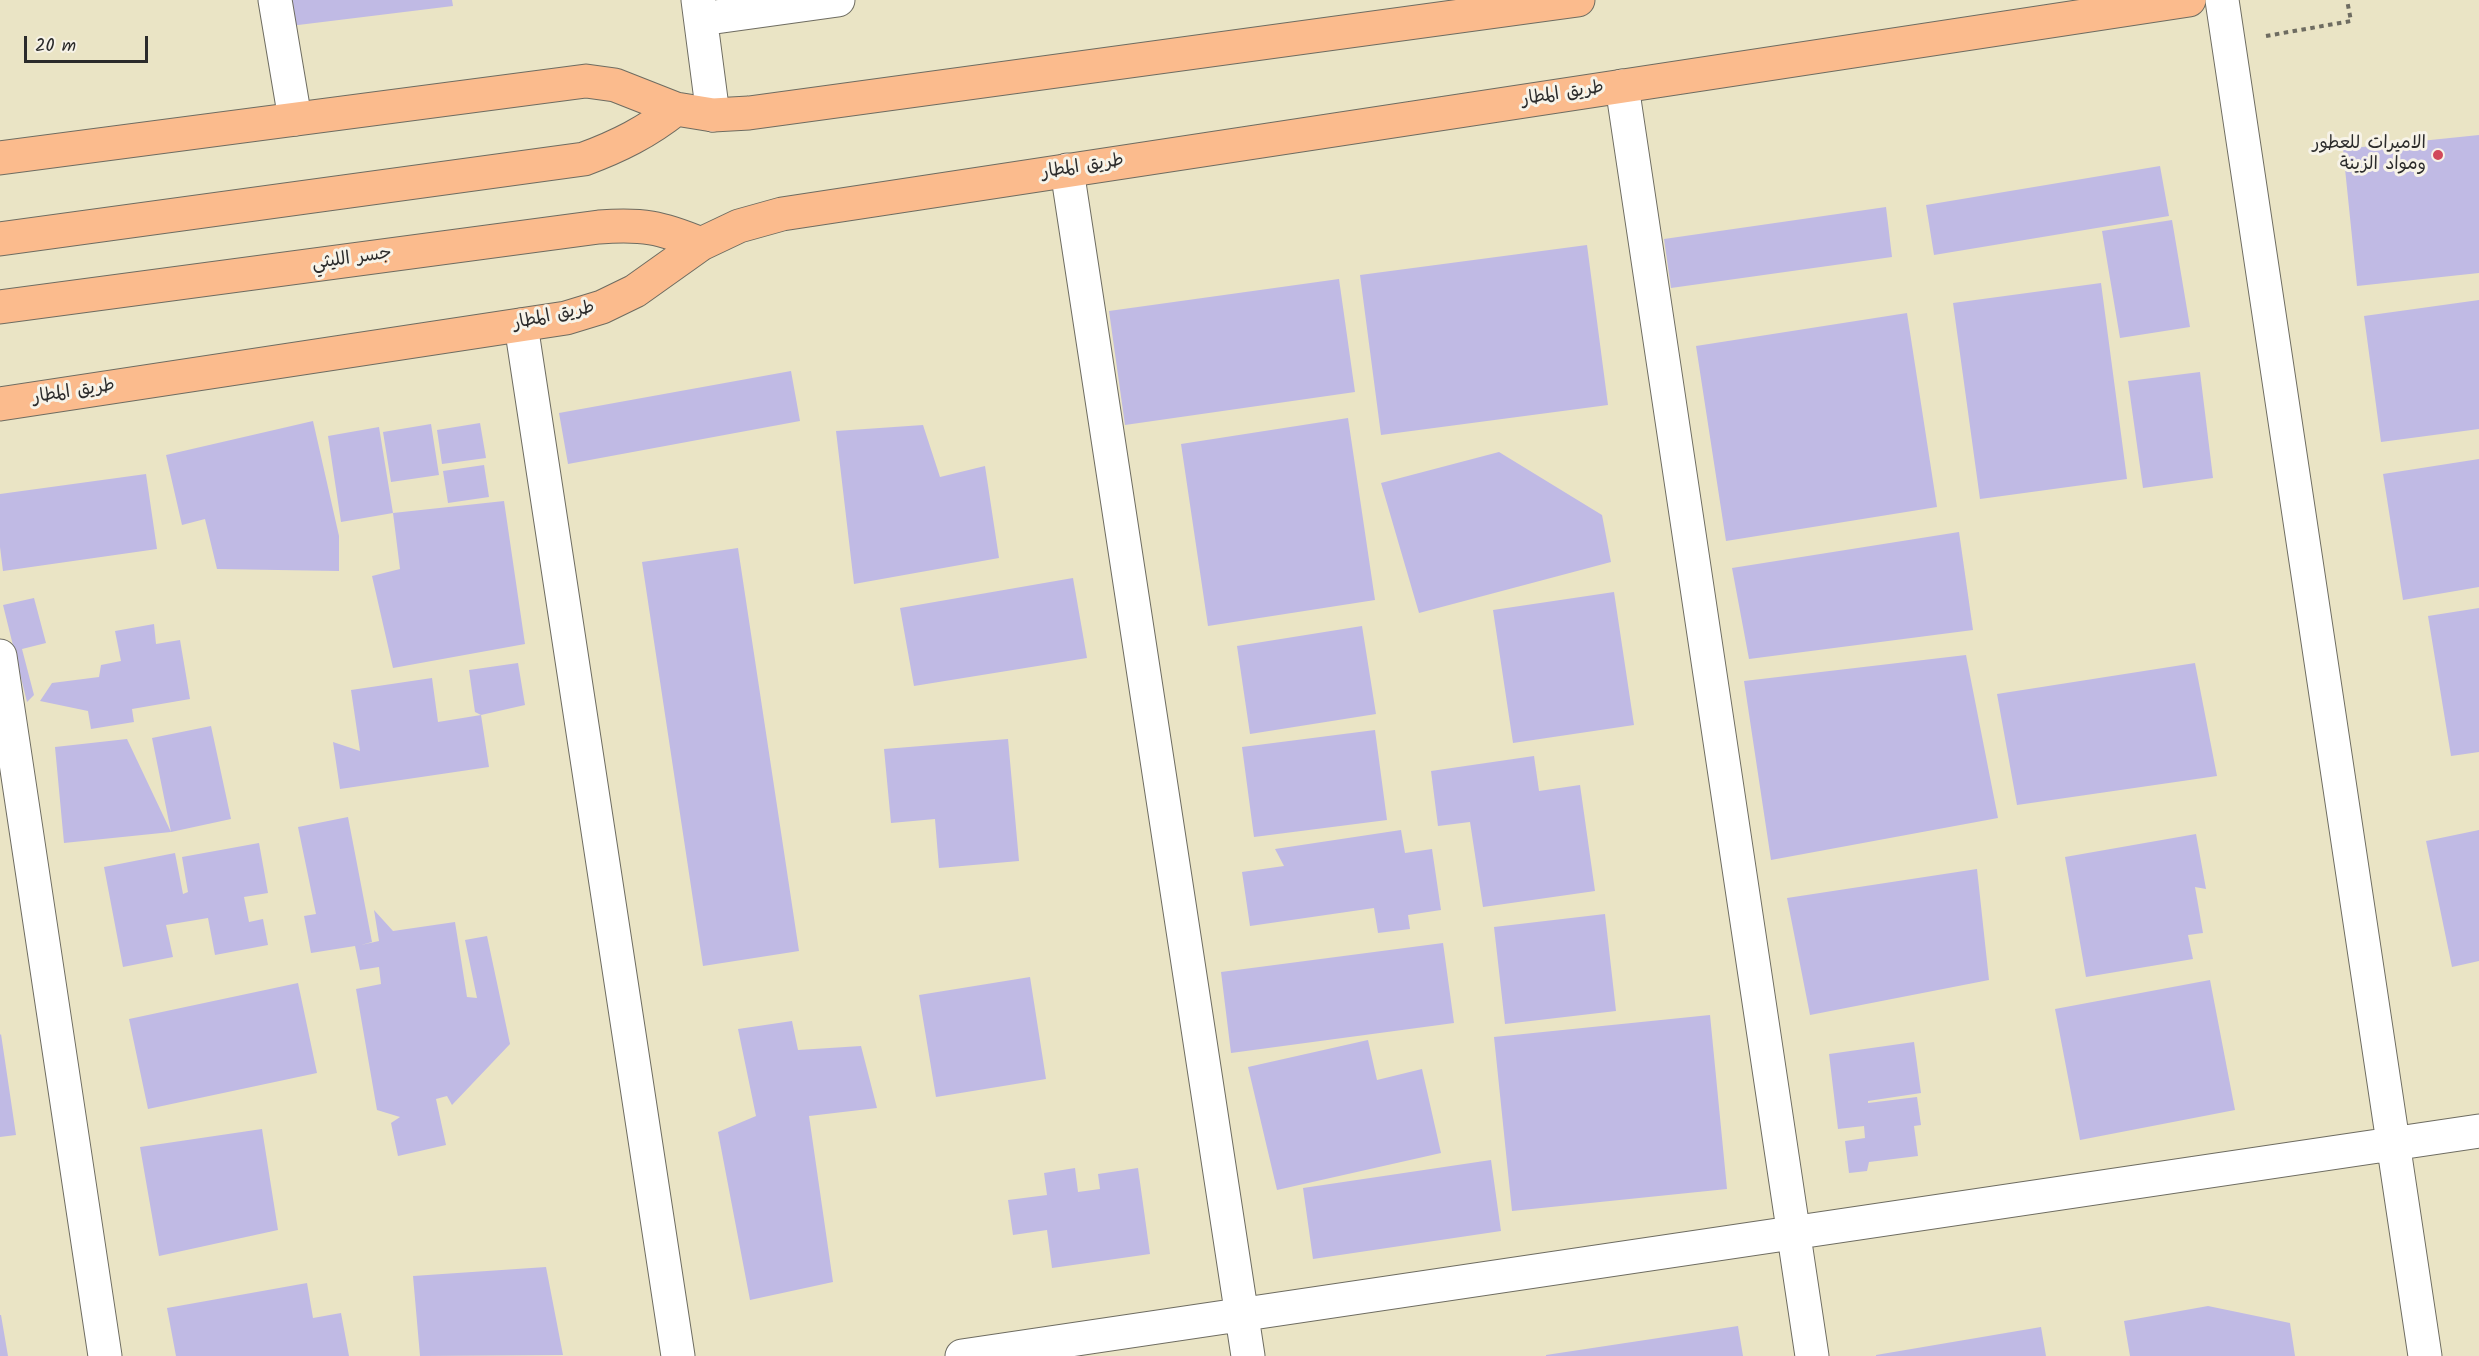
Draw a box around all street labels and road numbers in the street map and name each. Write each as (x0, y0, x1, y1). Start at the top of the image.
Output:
street label: طريق المطار (1520, 78, 1606, 112)
street label: طريق المطار (1040, 151, 1126, 185)
street label: جسر الليثي (311, 244, 393, 276)
street label: طريق المطار (511, 298, 597, 336)
street label: طريق المطار (31, 376, 117, 410)

